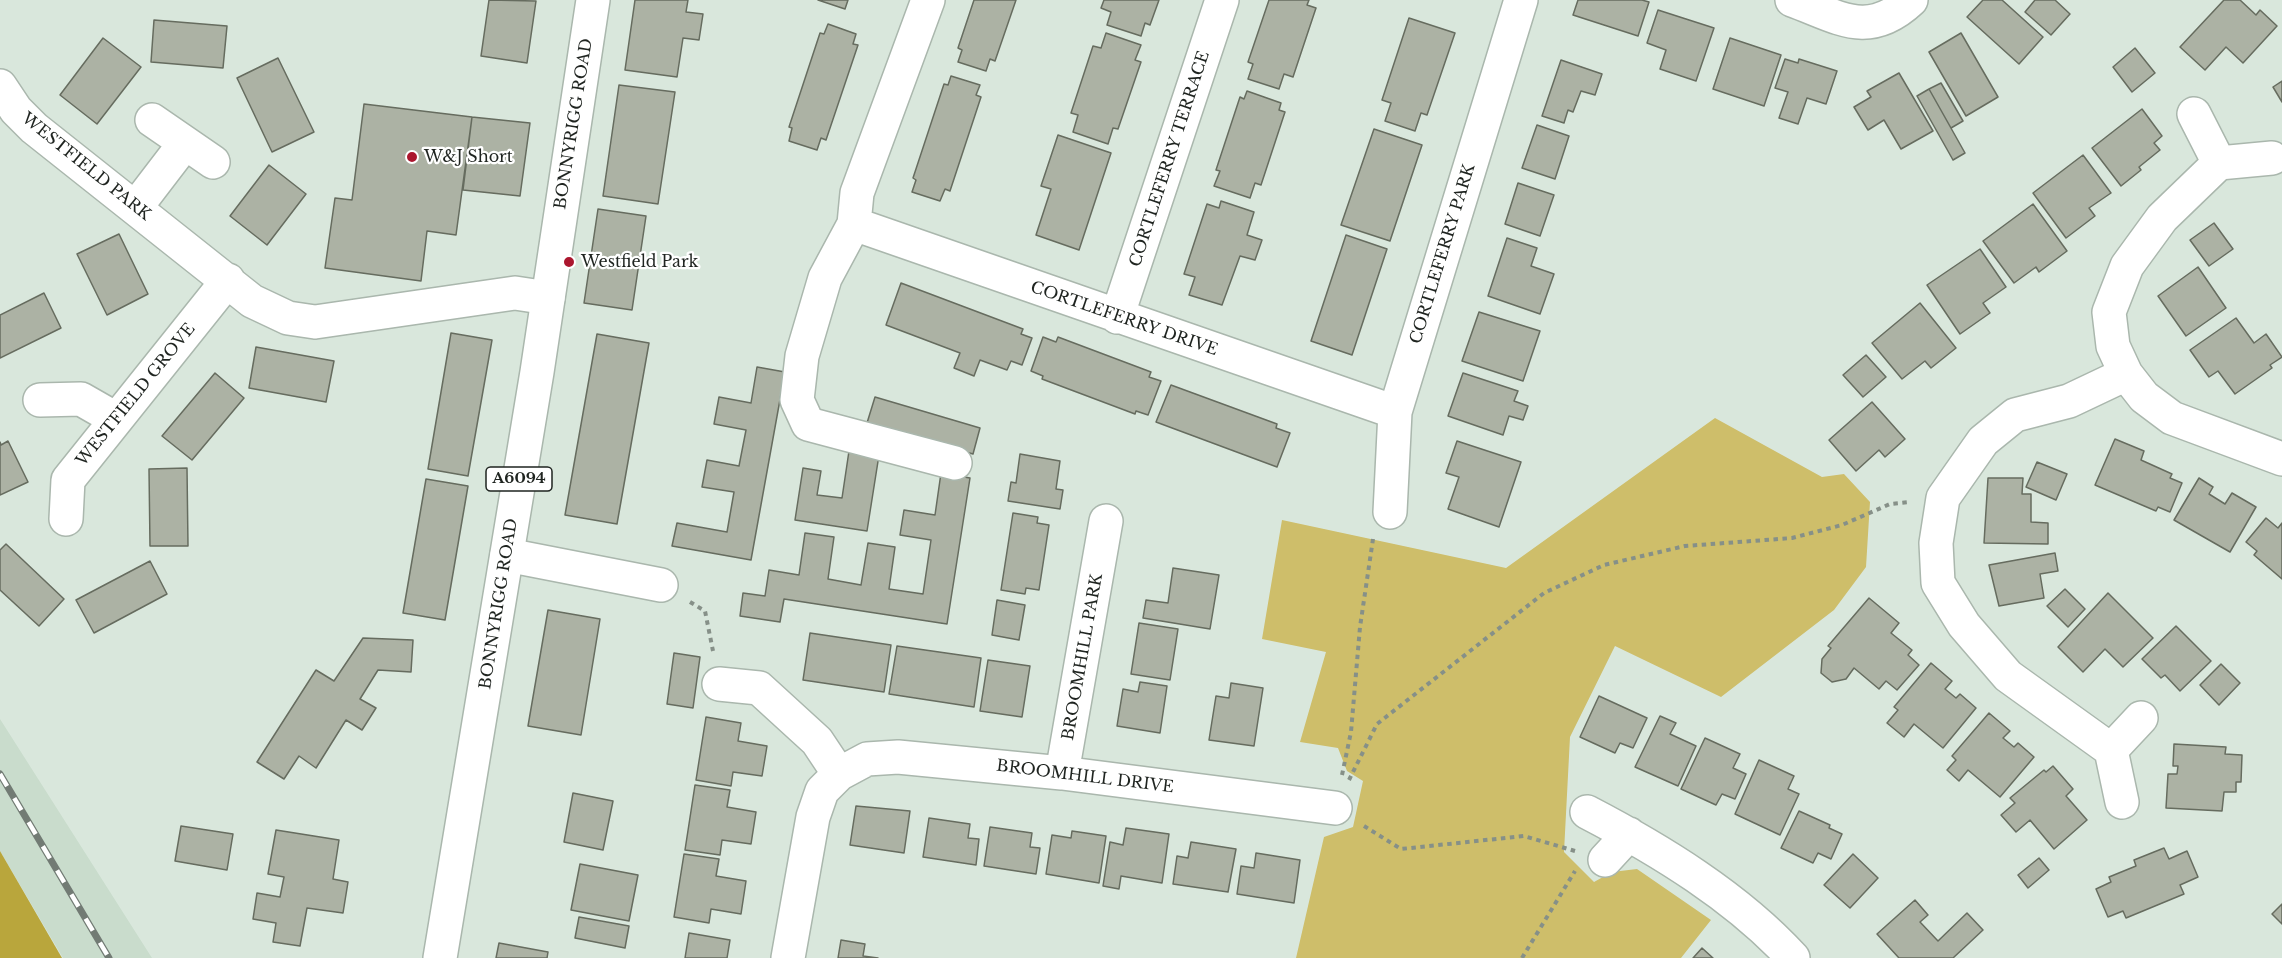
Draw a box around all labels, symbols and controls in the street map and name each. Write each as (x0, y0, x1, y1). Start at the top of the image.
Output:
street label: BONNYRIGG ROAD (551, 37, 597, 211)
street label: CORTLEFERRY TERRACE (1126, 49, 1214, 269)
street label: WESTFIELD PARK (18, 109, 154, 225)
place label: W&J Short (424, 147, 513, 167)
marker: W&J Short (405, 150, 419, 164)
street label: CORTLEFERRY PARK (1407, 162, 1479, 346)
place label: Westfield Park (581, 252, 698, 272)
marker: Westfield Park (562, 255, 576, 269)
street label: CORTLEFERRY DRIVE (1028, 278, 1220, 360)
street label: WESTFIELD GROVE (73, 320, 199, 470)
road number: A6094 (486, 467, 552, 491)
street label: BONNYRIGG ROAD (476, 517, 522, 691)
street label: BROOMHILL PARK (1059, 572, 1107, 742)
street label: BROOMHILL DRIVE (995, 757, 1175, 797)

